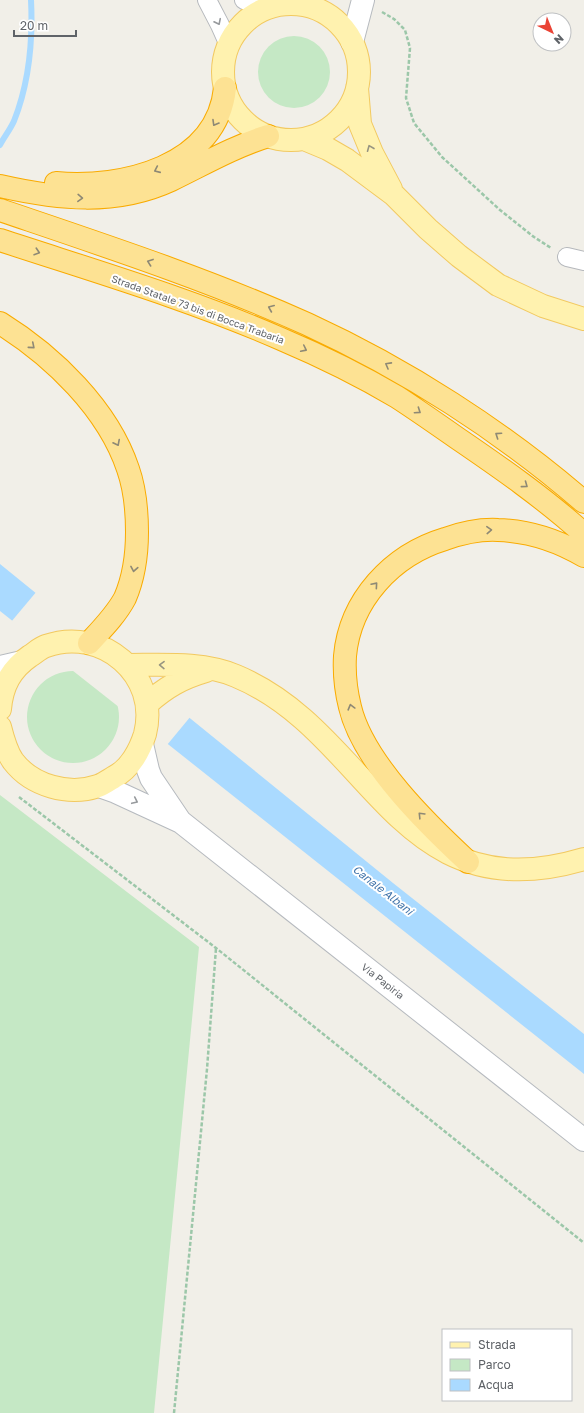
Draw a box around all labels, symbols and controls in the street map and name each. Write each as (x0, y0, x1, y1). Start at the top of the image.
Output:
scale bar (14, 12, 76, 38)
north arrow (532, 12, 572, 52)
text: 20 m (20, 18, 48, 33)
one-way arrow (214, 18, 221, 26)
text: N (552, 32, 567, 47)
one-way arrow (212, 119, 219, 126)
one-way arrow (366, 145, 374, 152)
one-way arrow (154, 165, 161, 173)
one-way arrow (77, 194, 83, 203)
one-way arrow (33, 247, 40, 256)
one-way arrow (147, 258, 154, 266)
street label: Strada Statale 73 bis di Bocca Trabaria (110, 272, 286, 346)
one-way arrow (268, 305, 275, 313)
one-way arrow (27, 341, 35, 348)
one-way arrow (299, 344, 307, 352)
one-way arrow (385, 362, 393, 370)
one-way arrow (414, 406, 421, 414)
one-way arrow (495, 432, 502, 440)
one-way arrow (112, 438, 120, 446)
one-way arrow (520, 480, 527, 487)
one-way arrow (486, 526, 492, 535)
one-way arrow (130, 566, 138, 572)
one-way arrow (370, 582, 378, 590)
one-way arrow (159, 661, 165, 669)
one-way arrow (347, 704, 355, 710)
one-way arrow (130, 796, 138, 804)
one-way arrow (418, 812, 425, 820)
water label: Canale Albani (351, 862, 418, 918)
street label: Via Papiria (359, 961, 407, 1001)
legend (442, 1329, 572, 1401)
text: Strada (478, 1337, 516, 1352)
text: Parco (478, 1357, 511, 1372)
text: Acqua (478, 1377, 514, 1392)

